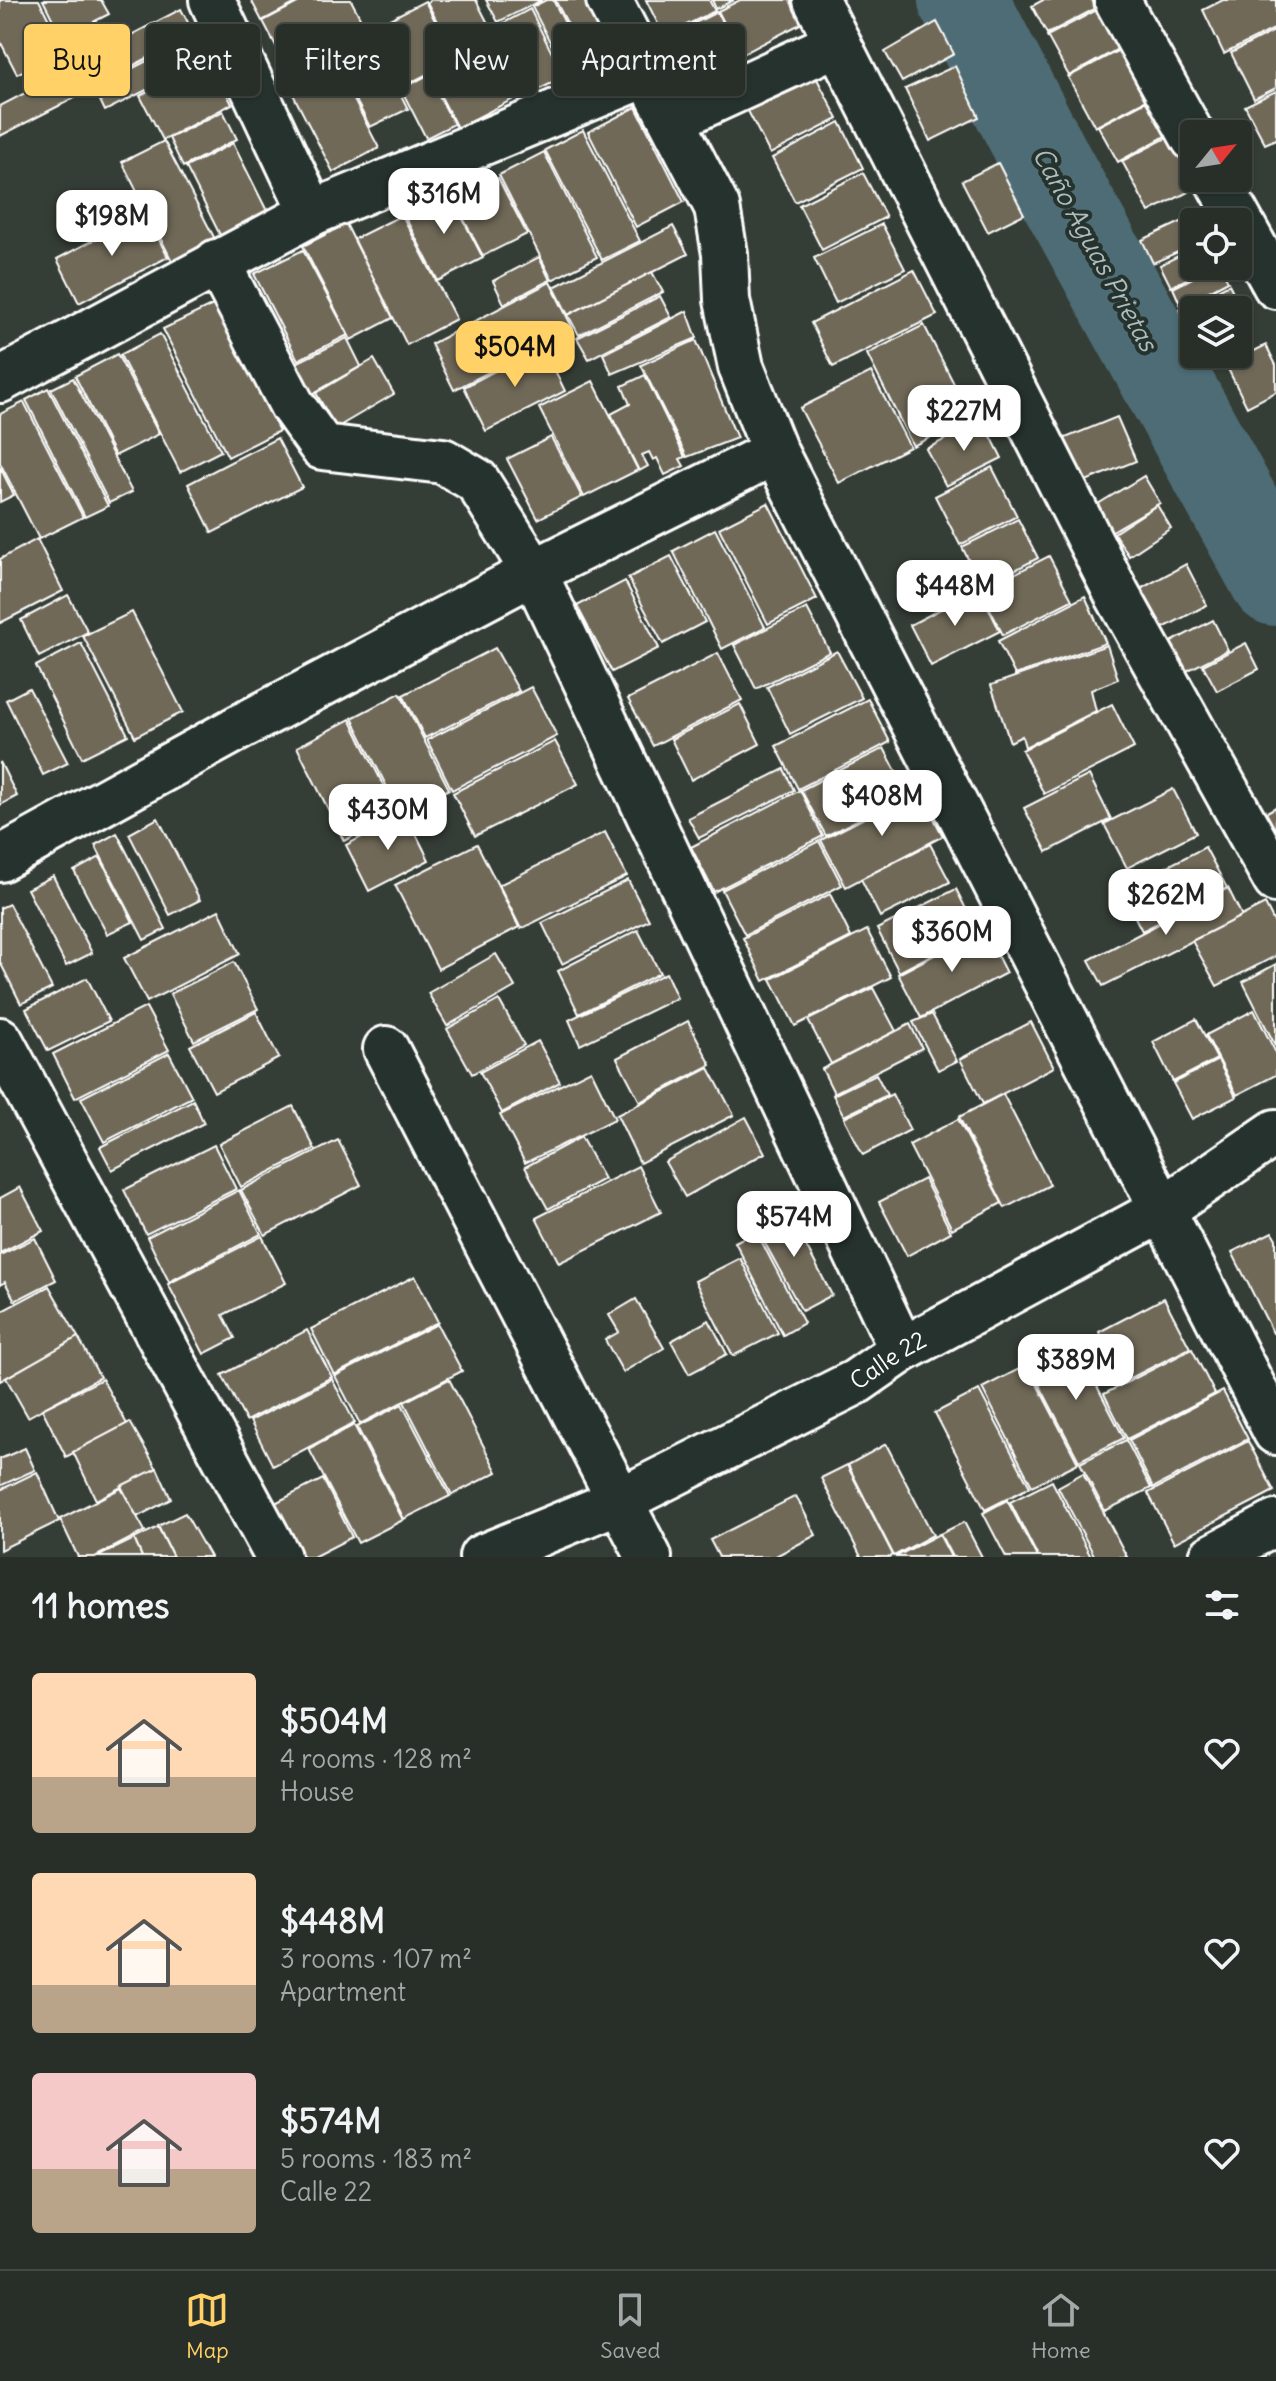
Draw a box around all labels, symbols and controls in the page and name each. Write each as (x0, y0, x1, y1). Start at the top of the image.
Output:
chip: Buy (24, 24, 130, 96)
chip: Rent (146, 24, 260, 96)
chip: Filters (276, 24, 409, 96)
chip: New (425, 24, 537, 96)
chip: Apartment (553, 24, 745, 96)
north arrow (1180, 120, 1252, 192)
map controls (1180, 120, 1252, 368)
water label: Caño Aguas Prietas (1026, 141, 1166, 358)
pin: $316M (388, 168, 500, 236)
text: $316M (406, 177, 482, 210)
pin: $198M (56, 190, 168, 258)
text: $198M (74, 199, 150, 232)
button: locate (1180, 208, 1252, 280)
button: layers (1180, 296, 1252, 368)
pin: $504M (459, 321, 571, 389)
text: $504M (474, 330, 556, 363)
pin: $227M (908, 385, 1020, 453)
text: $227M (926, 394, 1002, 427)
pin: $448M (899, 560, 1011, 628)
text: $448M (915, 569, 995, 602)
pin: $408M (826, 770, 938, 838)
text: $408M (841, 779, 923, 812)
pin: $430M (332, 784, 444, 852)
text: $430M (347, 793, 429, 826)
pin: $262M (1110, 869, 1222, 937)
text: $262M (1126, 878, 1206, 911)
pin: $360M (896, 906, 1008, 974)
text: $360M (911, 915, 993, 948)
pin: $574M (738, 1191, 850, 1259)
text: $574M (755, 1200, 833, 1233)
street label: Calle 22 (844, 1324, 931, 1396)
pin: $389M (1020, 1334, 1132, 1402)
text: $389M (1036, 1343, 1116, 1376)
icon: filters (1200, 1583, 1244, 1627)
text: 11 homes (32, 1584, 169, 1627)
text: $504M (280, 1699, 388, 1742)
icon: home (96, 1705, 192, 1801)
icon: heart (1200, 1731, 1244, 1775)
text: 4 rooms · 128 m² (280, 1742, 472, 1775)
text: House (280, 1775, 354, 1808)
text: $448M (280, 1899, 385, 1942)
icon: home (96, 1905, 192, 2001)
icon: heart (1200, 1931, 1244, 1975)
text: 3 rooms · 107 m² (280, 1942, 472, 1975)
text: Apartment (280, 1975, 406, 2008)
text: $574M (280, 2099, 382, 2142)
icon: home (96, 2105, 192, 2201)
icon: heart (1200, 2131, 1244, 2175)
text: 5 rooms · 183 m² (280, 2142, 472, 2175)
text: Calle 22 (280, 2175, 372, 2208)
tab: Map (185, 2288, 229, 2364)
tab: Saved (600, 2288, 660, 2364)
tab: Home (1031, 2288, 1091, 2364)

